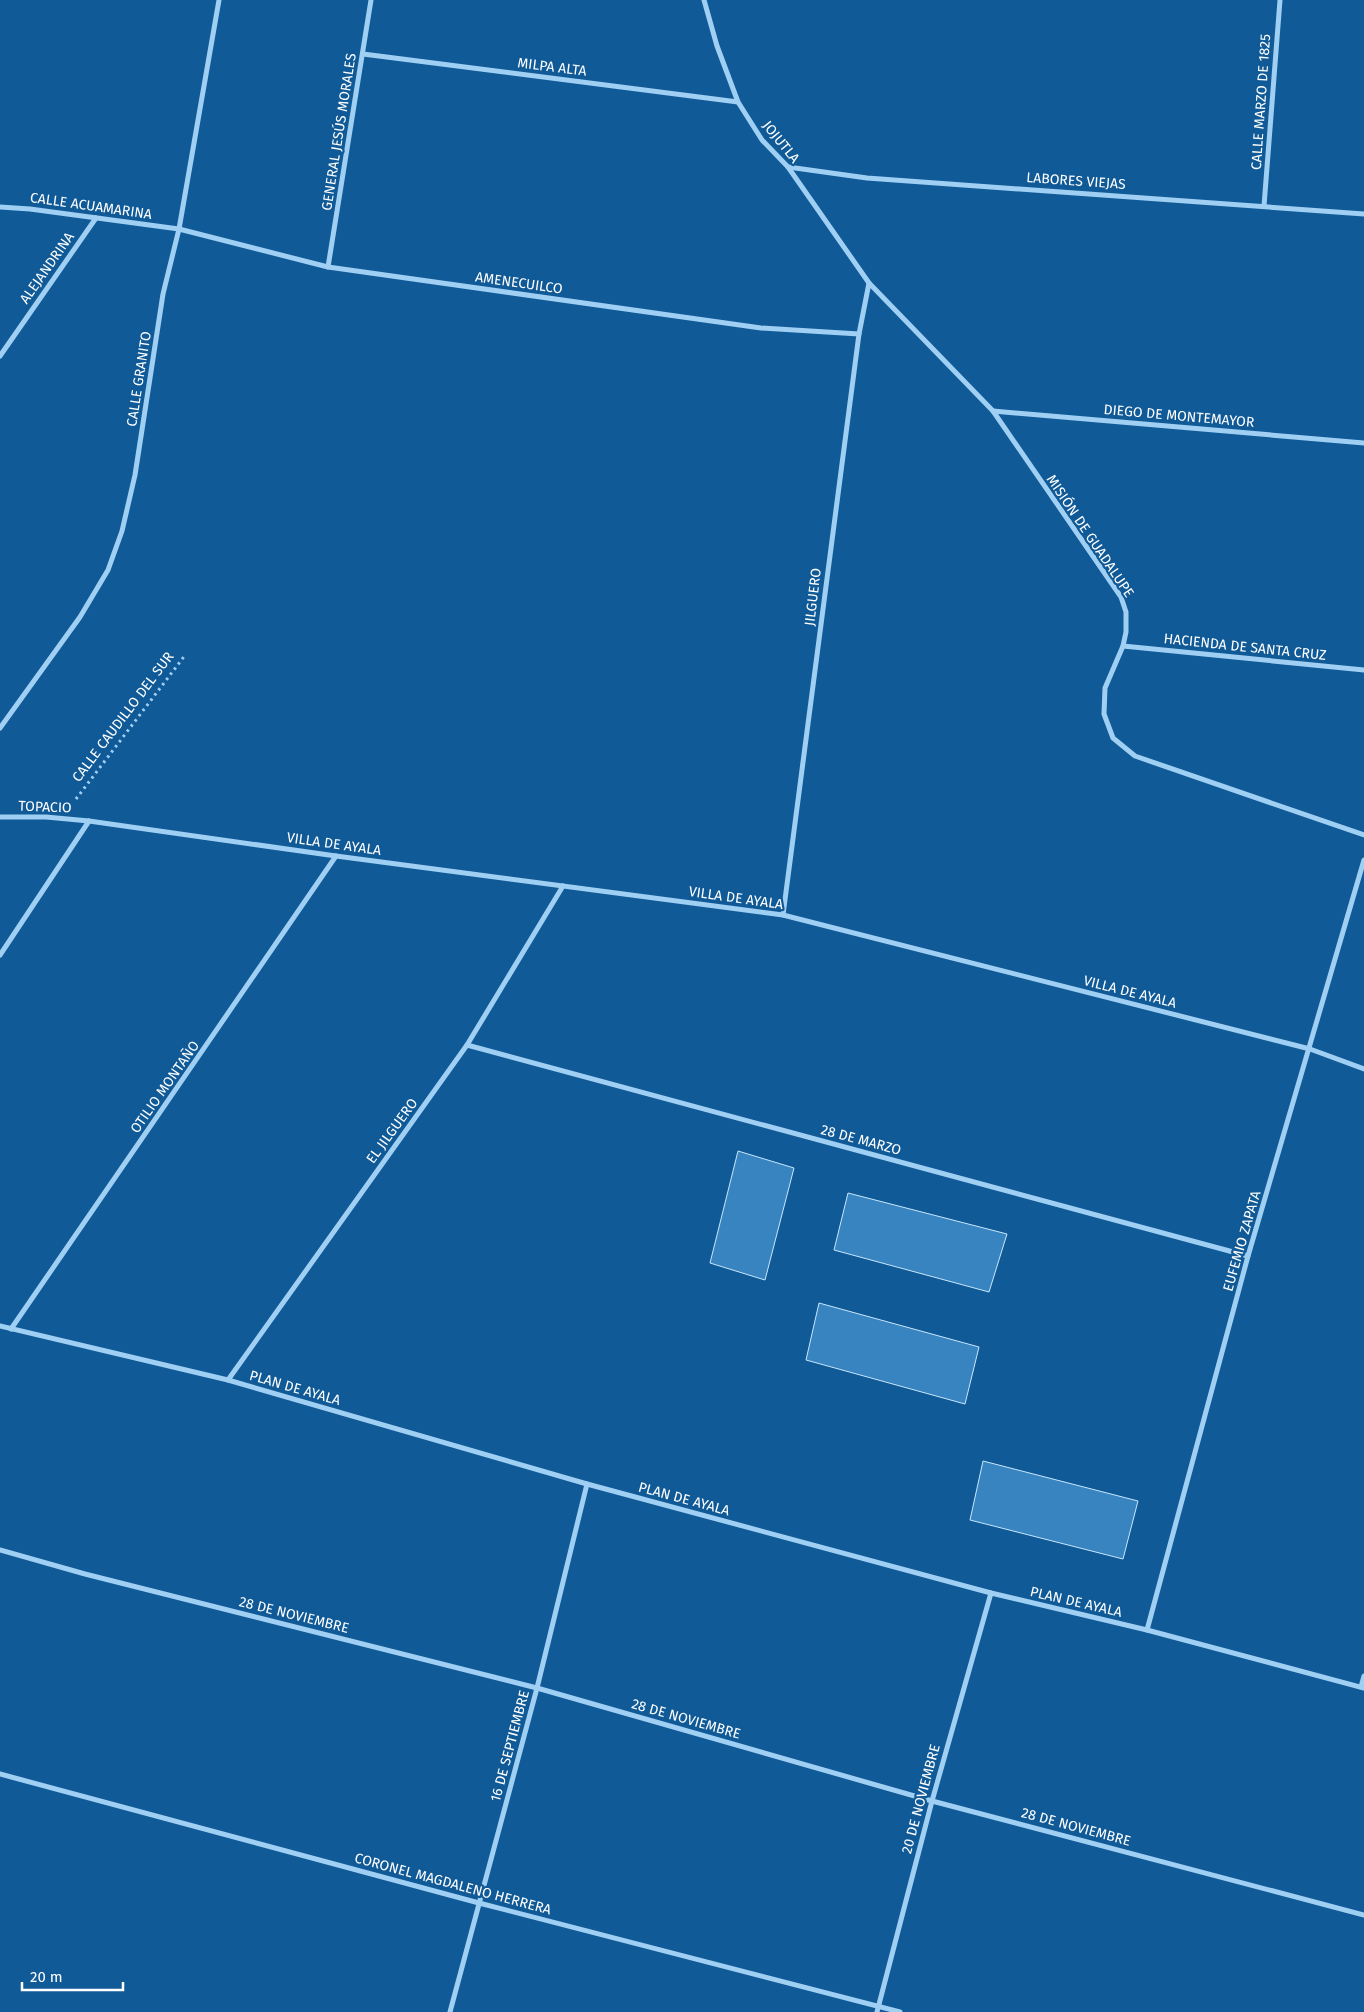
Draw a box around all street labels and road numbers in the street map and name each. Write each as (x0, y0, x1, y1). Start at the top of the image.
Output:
street label: CALLE MARZO DE 1825 (1248, 33, 1274, 171)
street label: GENERAL JESÚS MORALES (317, 52, 360, 212)
street label: MILPA ALTA (517, 54, 587, 80)
street label: JOJUTLA (759, 117, 803, 167)
street label: LABORES VIEJAS (1026, 169, 1127, 193)
street label: CALLE ACUAMARINA (29, 189, 153, 223)
street label: ALEJANDRINA (16, 229, 78, 307)
street label: AMENECUILCO (474, 268, 564, 298)
street label: CALLE GRANITO (123, 330, 155, 428)
street label: DIEGO DE MONTEMAYOR (1103, 401, 1256, 431)
street label: MISIÓN DE GUADALUPE (1043, 471, 1138, 601)
street label: JILGUERO (801, 567, 825, 627)
street label: HACIENDA DE SANTA CRUZ (1163, 630, 1327, 664)
street label: CALLE CAUDILLO DEL SUR (69, 648, 178, 785)
street label: TOPACIO (18, 798, 72, 816)
street label: VILLA DE AYALA (286, 829, 382, 859)
street label: VILLA DE AYALA (688, 883, 784, 913)
street label: VILLA DE AYALA (1082, 972, 1178, 1012)
street label: OTILIO MONTAÑO (127, 1038, 203, 1136)
street label: EL JILGUERO (363, 1095, 421, 1167)
street label: 28 DE MARZO (819, 1121, 903, 1159)
street label: EUFEMIO ZAPATA (1219, 1189, 1265, 1293)
street label: PLAN DE AYALA (247, 1367, 343, 1409)
street label: PLAN DE AYALA (636, 1479, 732, 1519)
street label: PLAN DE AYALA (1028, 1583, 1124, 1621)
street label: 28 DE NOVIEMBRE (237, 1593, 351, 1637)
street label: 16 DE SEPTIEMBRE (487, 1688, 533, 1804)
street label: 28 DE NOVIEMBRE (630, 1695, 742, 1743)
street label: 20 DE NOVIEMBRE (898, 1742, 944, 1856)
street label: 28 DE NOVIEMBRE (1019, 1804, 1133, 1850)
street label: CORONEL MAGDALENO HERRERA (353, 1850, 553, 1918)

